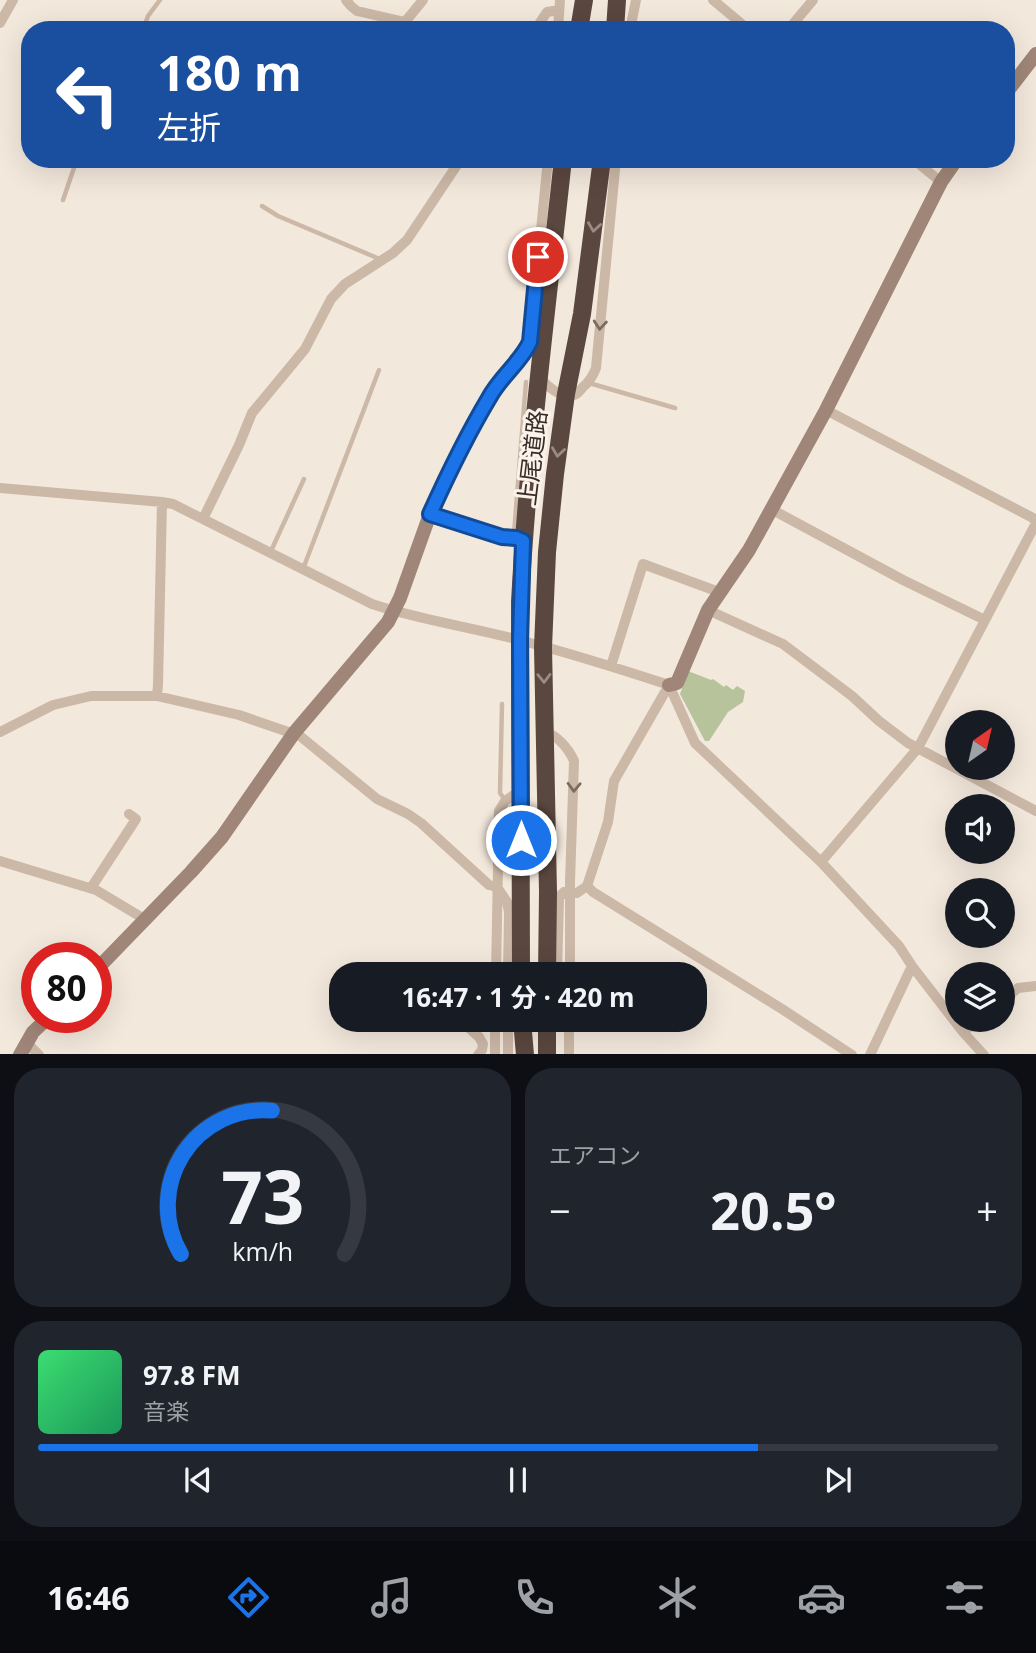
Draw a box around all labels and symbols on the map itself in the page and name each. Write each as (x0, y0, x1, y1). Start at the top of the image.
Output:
one-way arrow (586, 221, 601, 233)
pin (508, 227, 568, 287)
one-way arrow (593, 319, 608, 330)
street label: 上尾道路 (509, 408, 554, 507)
one-way arrow (551, 446, 566, 457)
one-way arrow (536, 674, 552, 684)
north arrow (945, 710, 1015, 780)
one-way arrow (566, 781, 581, 792)
position arrow (484, 803, 558, 877)
speed limit sign: 80 (21, 942, 112, 1033)

